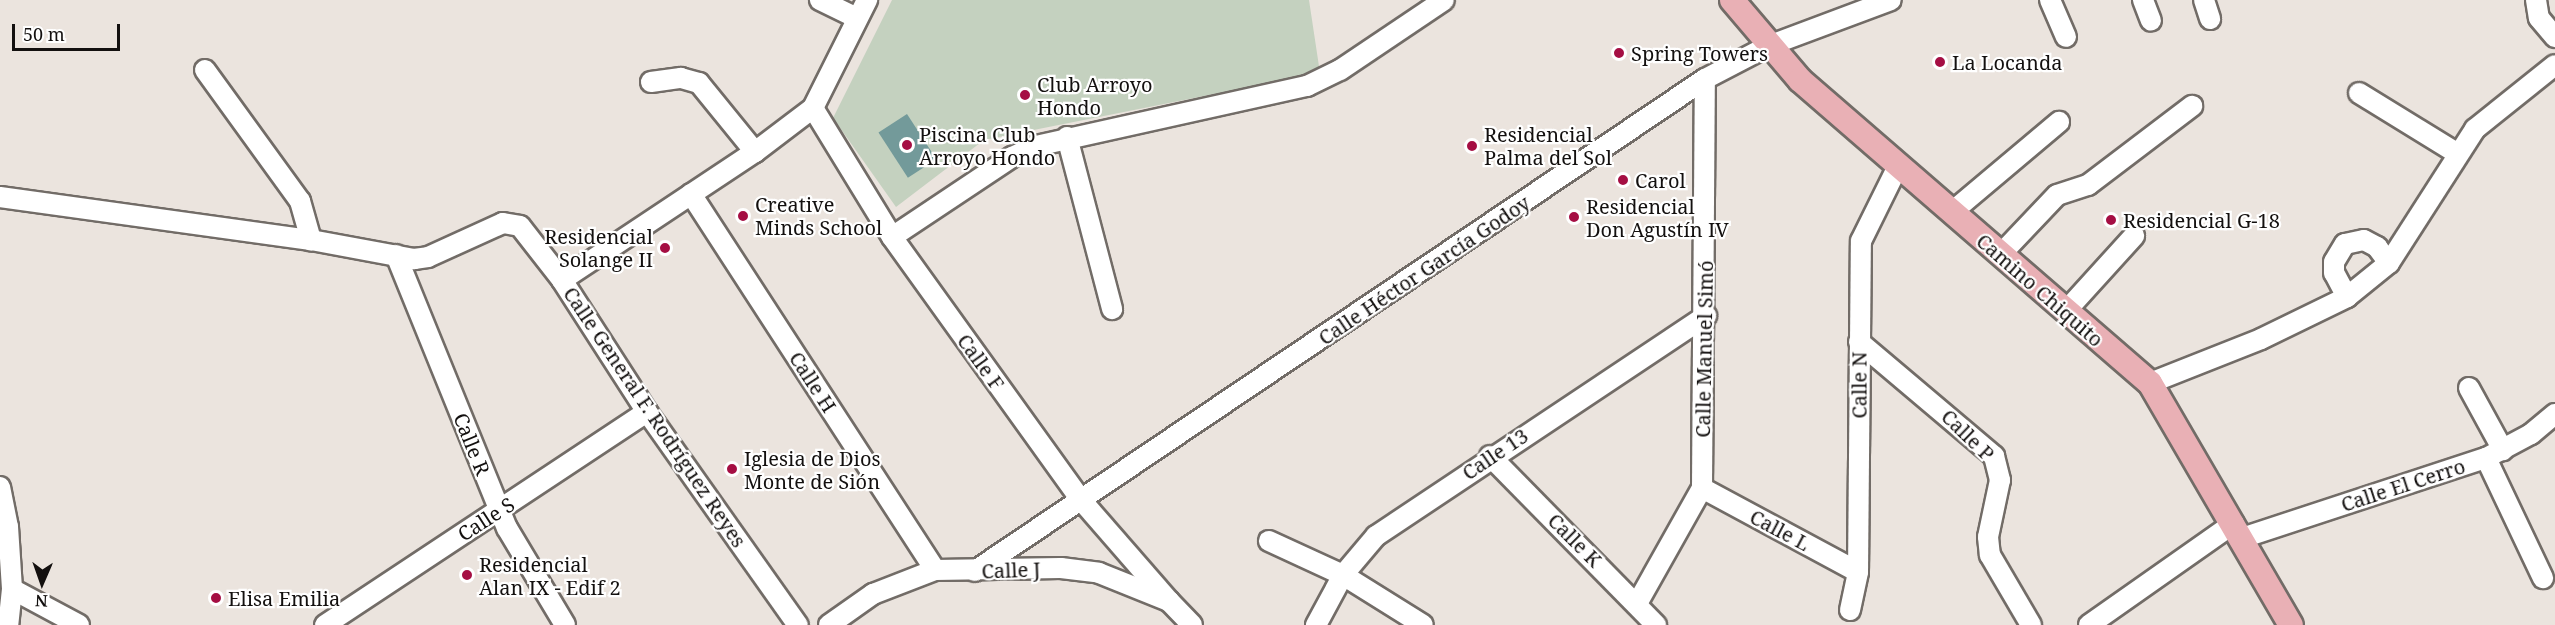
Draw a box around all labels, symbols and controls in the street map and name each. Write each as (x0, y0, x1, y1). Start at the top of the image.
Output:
scale bar (15, 12, 123, 50)
text: 50 m (23, 22, 65, 46)
place label: Spring Towers (1631, 41, 1768, 65)
marker: Spring Towers (1612, 46, 1626, 60)
place label: La Locanda (1952, 50, 2062, 74)
marker: La Locanda (1933, 55, 1947, 69)
place label: Club Arroyo Hondo (1037, 72, 1153, 119)
marker: Club Arroyo Hondo (1018, 88, 1032, 102)
place label: Piscina Club Arroyo Hondo (919, 122, 1055, 169)
place label: Residencial Palma del Sol (1484, 122, 1612, 169)
marker: Piscina Club Arroyo Hondo (900, 138, 914, 152)
marker: Residencial Palma del Sol (1465, 139, 1479, 153)
place label: Carol (1635, 168, 1686, 192)
marker: Carol (1616, 173, 1630, 187)
street label: Calle Héctor García Godoy (1314, 190, 1534, 350)
place label: Creative Minds School (755, 192, 882, 239)
place label: Residencial Don Agustín IV (1586, 194, 1729, 241)
place label: Residencial G-18 (2123, 208, 2280, 232)
marker: Creative Minds School (736, 209, 750, 223)
marker: Residencial Don Agustín IV (1567, 210, 1581, 224)
marker: Residencial G-18 (2104, 213, 2118, 227)
place label: Residencial Solange II (544, 225, 653, 272)
street label: Camino Chiquito (1972, 229, 2108, 351)
marker: Residencial Solange II (658, 241, 672, 255)
street label: Calle Manuel Simó (1690, 260, 1718, 438)
street label: Calle General F. Rodríguez Reyes (559, 282, 751, 552)
street label: Calle F (953, 329, 1009, 395)
street label: Calle H (784, 347, 842, 417)
street label: Calle N (1847, 351, 1871, 419)
street label: Calle P (1937, 404, 1999, 466)
street label: Calle R (449, 409, 495, 479)
street label: Calle 13 (1458, 423, 1532, 485)
place label: Iglesia de Dios Monte de Sión (744, 446, 881, 493)
street label: Calle El Cerro (2338, 454, 2468, 516)
marker: Iglesia de Dios Monte de Sión (725, 462, 739, 476)
street label: Calle S (453, 492, 519, 546)
street label: Calle L (1746, 504, 1814, 556)
street label: Calle K (1543, 508, 1607, 572)
place label: Residencial Alan IX - Edif 2 (479, 552, 621, 599)
north arrow (12, 553, 72, 613)
street label: Calle J (981, 557, 1041, 583)
marker: Residencial Alan IX - Edif 2 (460, 568, 474, 582)
place label: Elisa Emilia (228, 586, 340, 610)
text: N (35, 590, 48, 612)
marker: Elisa Emilia (209, 591, 223, 605)

